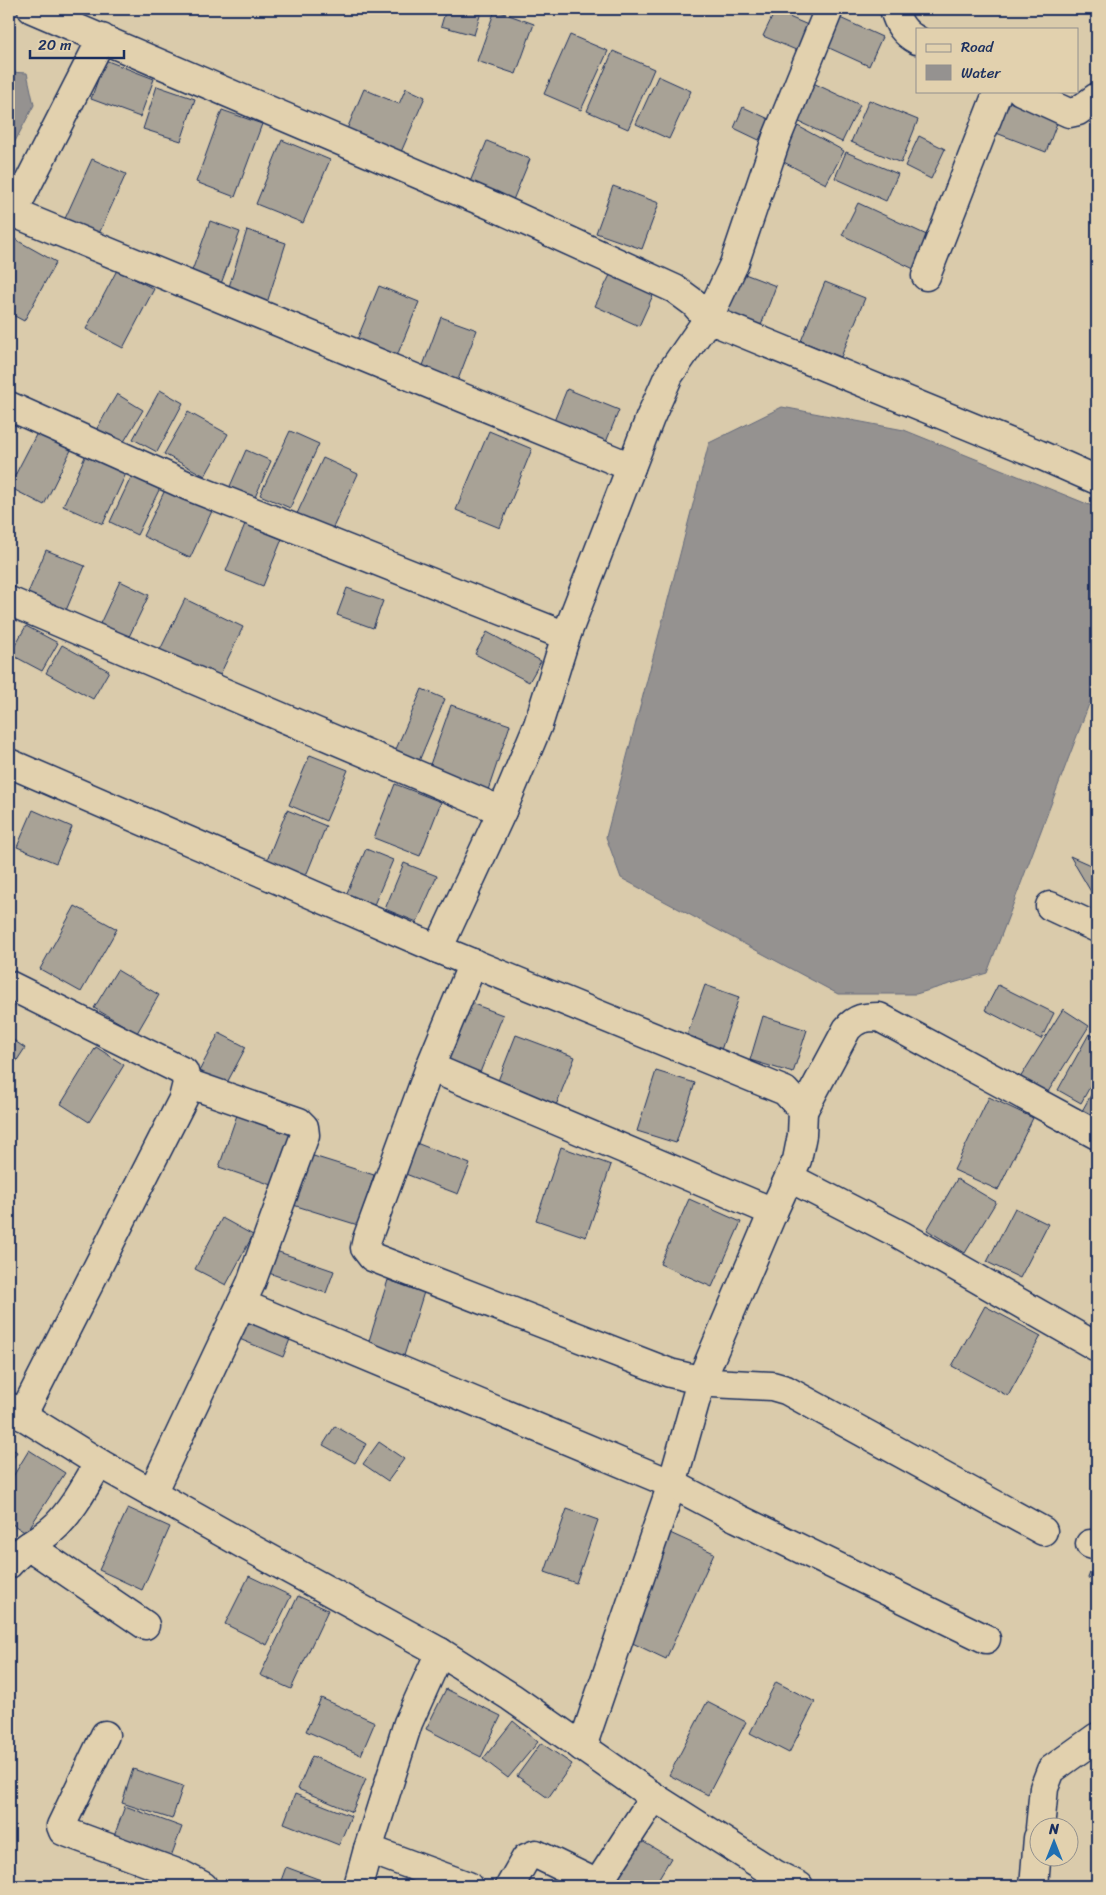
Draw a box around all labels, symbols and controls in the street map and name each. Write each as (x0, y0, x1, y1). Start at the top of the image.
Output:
scale bar (30, 28, 124, 60)
legend (916, 28, 1078, 92)
text: 20 m (38, 32, 72, 58)
text: Road (961, 34, 994, 60)
text: Water (961, 60, 1001, 86)
text: N (1048, 1817, 1059, 1842)
north arrow (1028, 1818, 1078, 1868)

